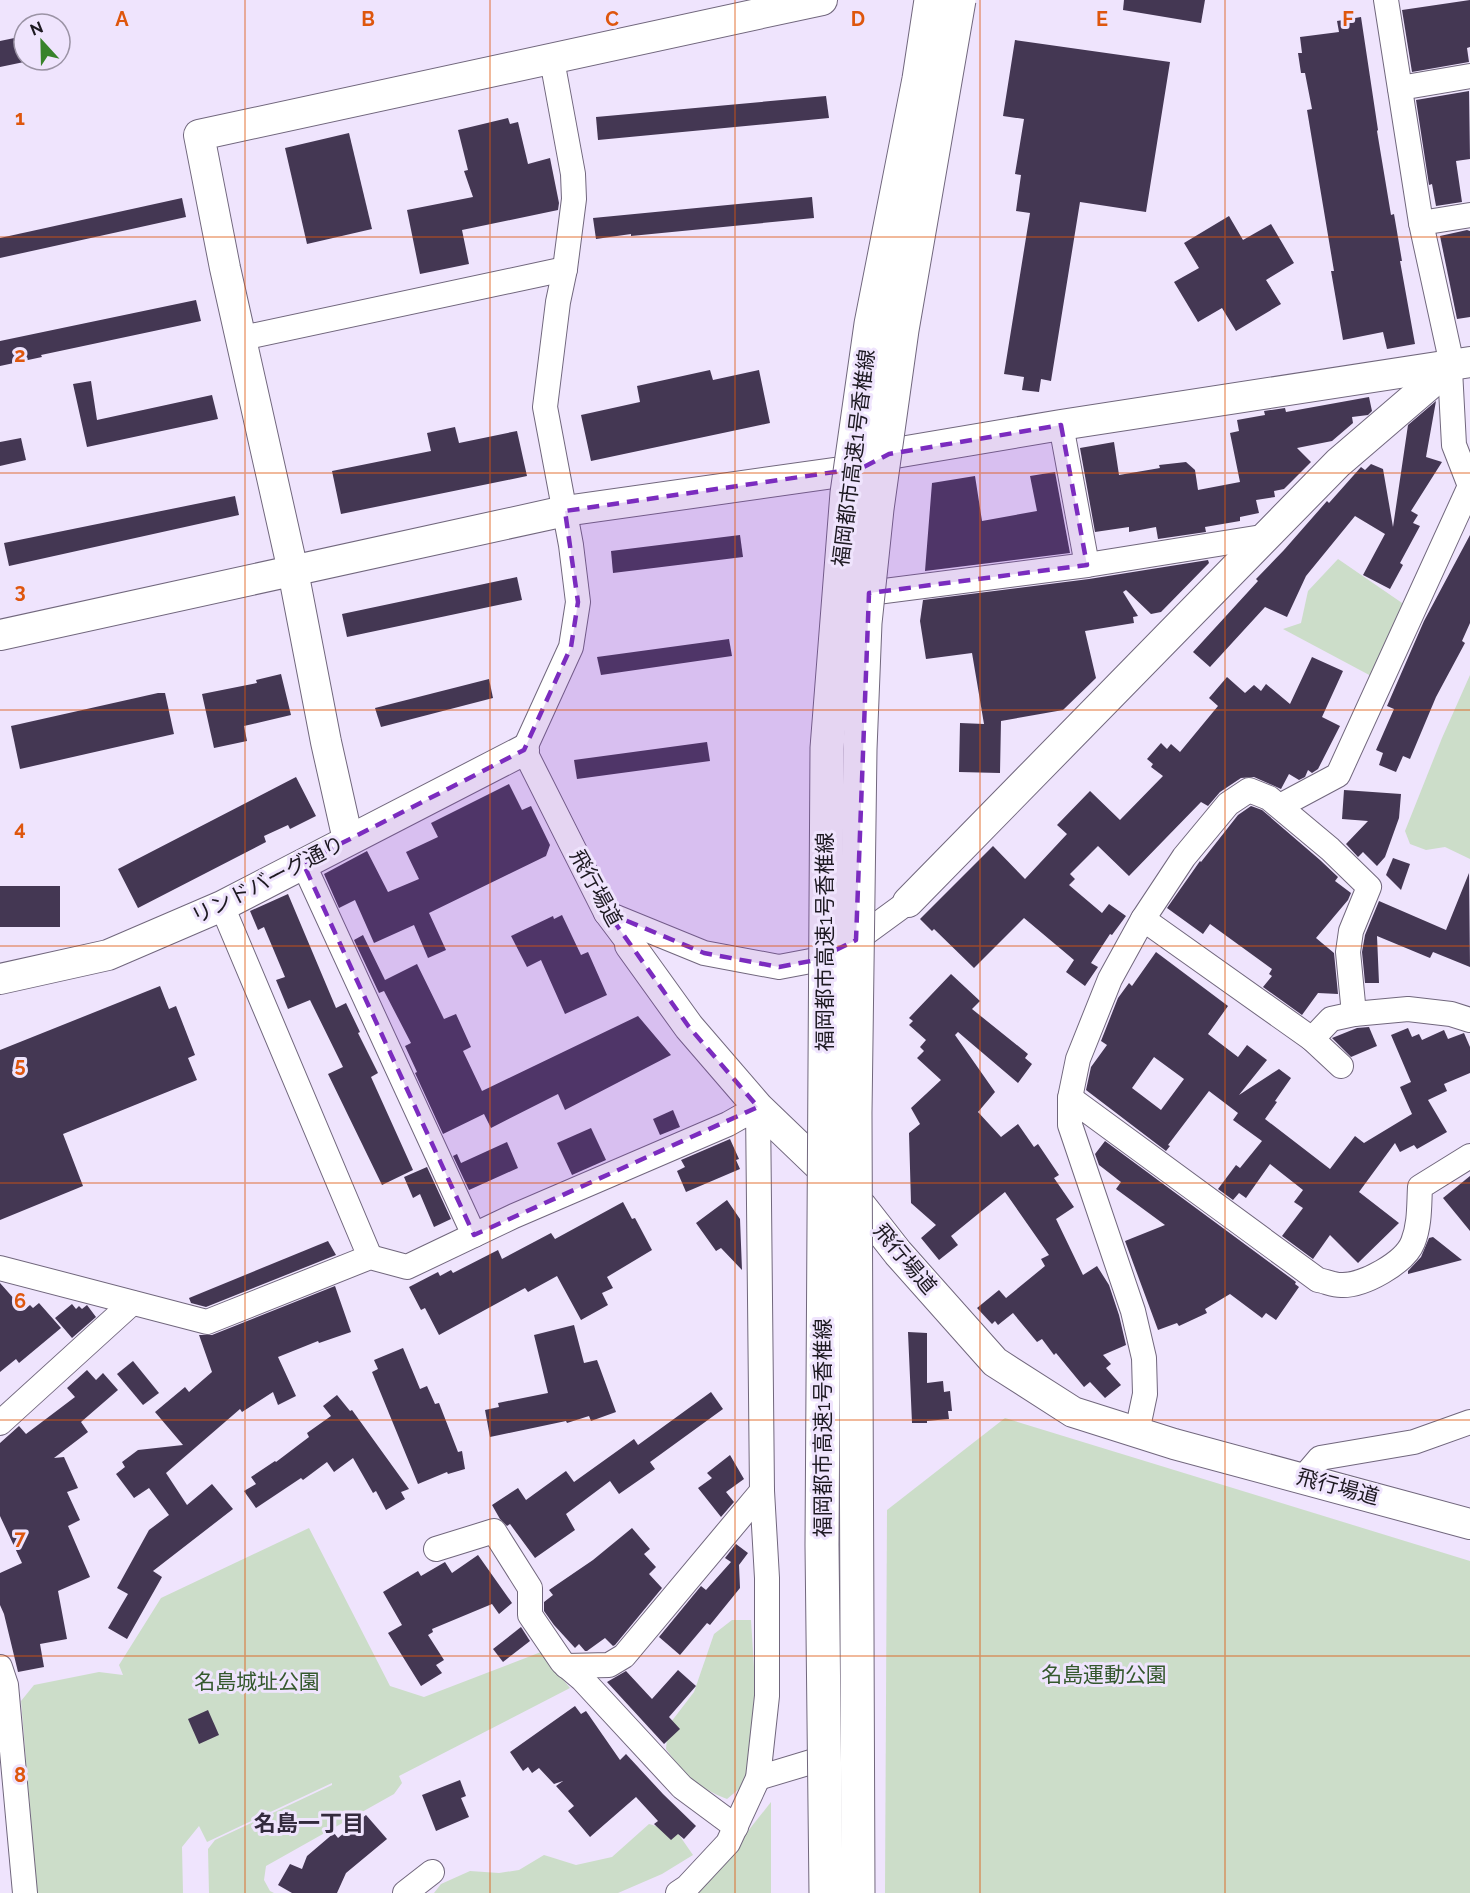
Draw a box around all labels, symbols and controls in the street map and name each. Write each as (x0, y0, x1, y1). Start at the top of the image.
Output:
text: A (115, 7, 129, 31)
text: B (361, 7, 375, 31)
text: C (605, 7, 619, 31)
text: D (851, 7, 865, 31)
text: E (1096, 7, 1108, 31)
text: F (1342, 7, 1354, 31)
north arrow (12, 12, 72, 72)
text: N (27, 17, 46, 40)
text: 1 (15, 106, 25, 130)
text: 2 (14, 343, 26, 367)
street label: 福岡都市高速1号香椎線 (828, 348, 879, 568)
text: 3 (14, 579, 26, 603)
text: 4 (14, 816, 26, 840)
street label: リンドバーグ通り (187, 830, 348, 929)
street label: 福岡都市高速1号香椎線 (812, 833, 837, 1052)
street label: 飛行場道 (565, 845, 628, 931)
text: 5 (14, 1053, 26, 1077)
street label: 飛行場道 (869, 1218, 942, 1299)
text: 6 (14, 1289, 26, 1313)
street label: 福岡都市高速1号香椎線 (810, 1319, 835, 1538)
street label: 飛行場道 (1294, 1464, 1382, 1509)
text: 7 (14, 1526, 26, 1550)
park label: 名島運動公園 (1041, 1662, 1167, 1687)
park label: 名島城址公園 (194, 1669, 320, 1694)
text: 8 (14, 1763, 26, 1787)
district label: 名島一丁目 (254, 1810, 364, 1836)

